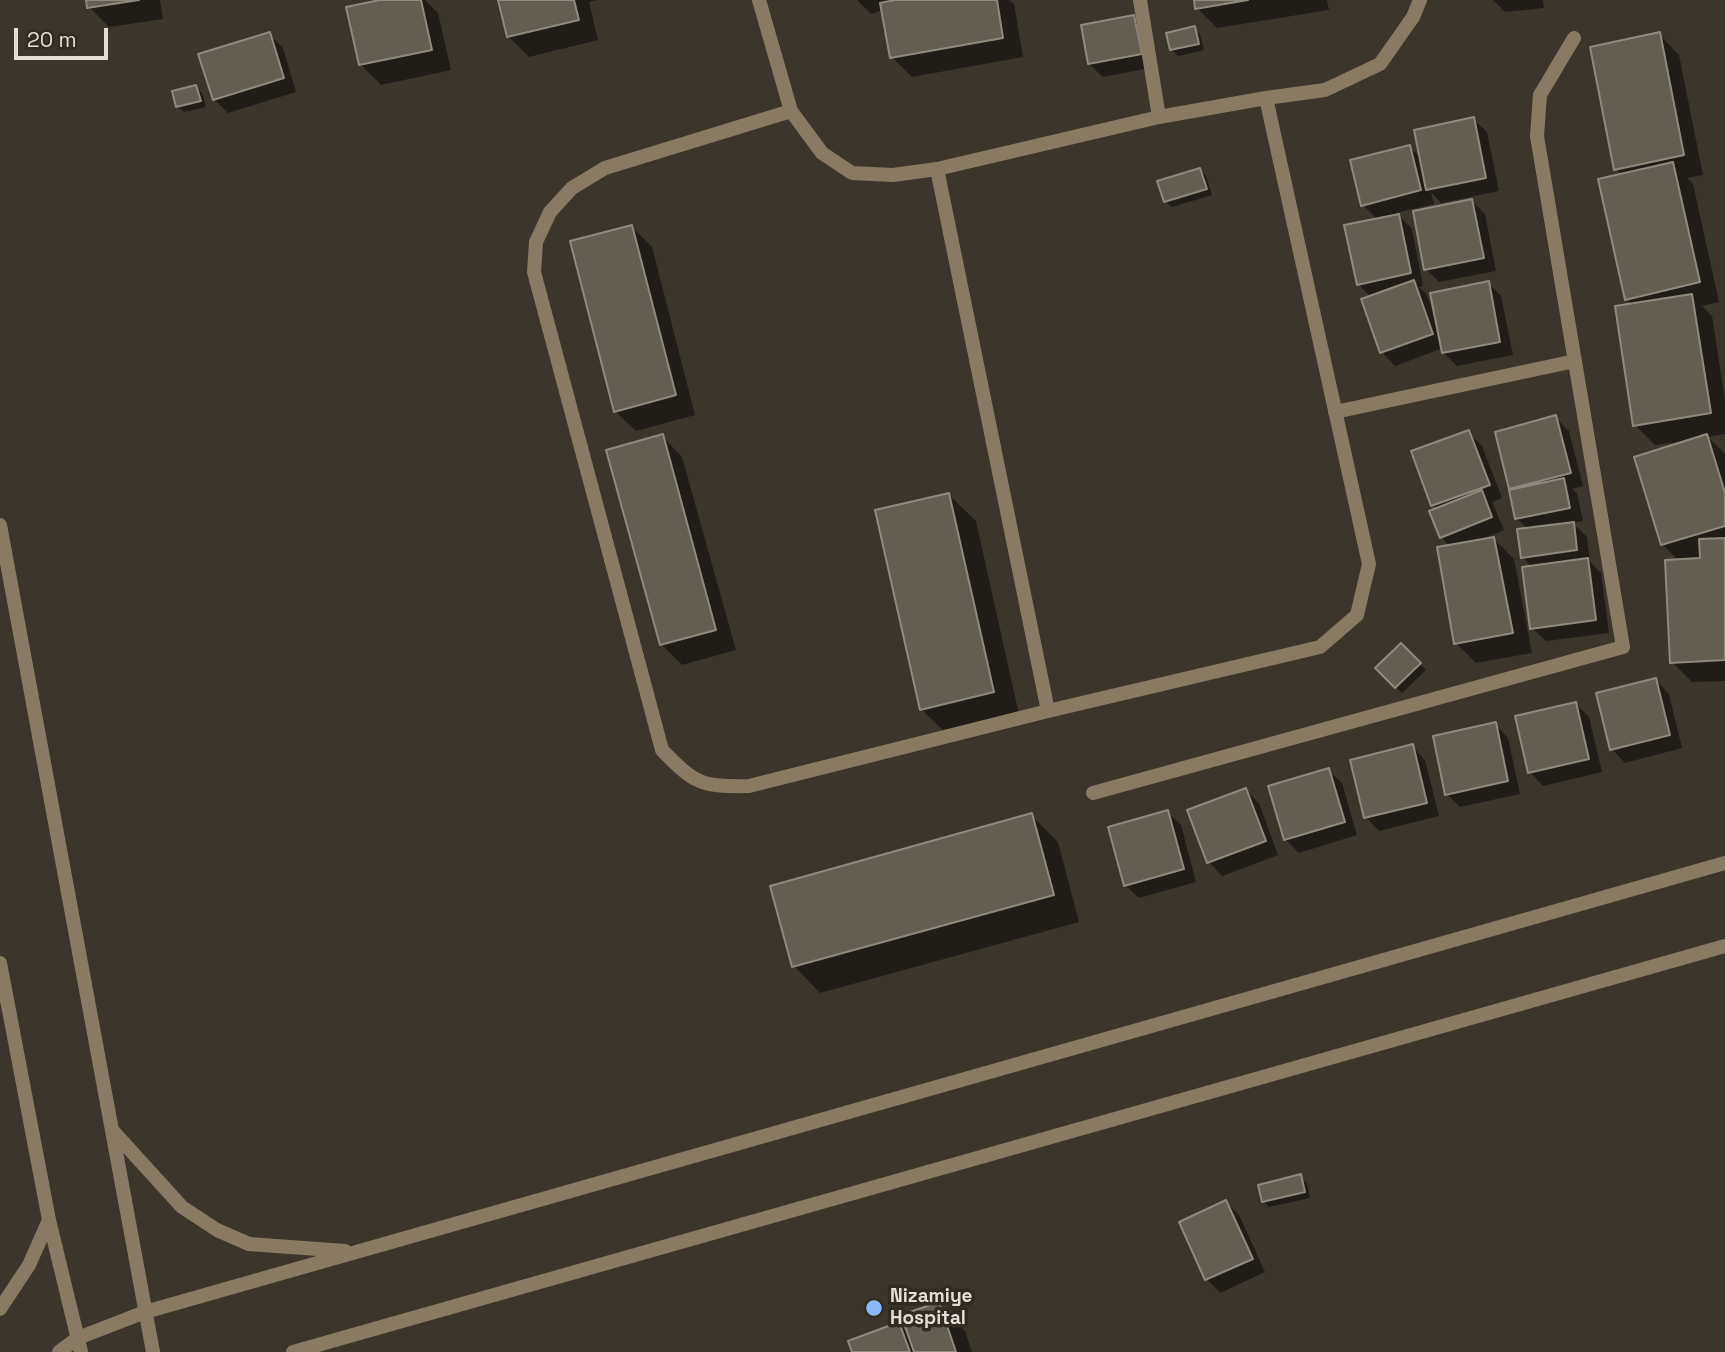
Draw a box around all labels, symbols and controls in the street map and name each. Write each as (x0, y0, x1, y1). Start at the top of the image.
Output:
scale bar (18, 14, 112, 58)
text: 20 m (27, 26, 77, 53)
place label: Nizamiye Hospital (890, 1286, 973, 1330)
marker: Nizamiye Hospital (864, 1298, 884, 1318)

